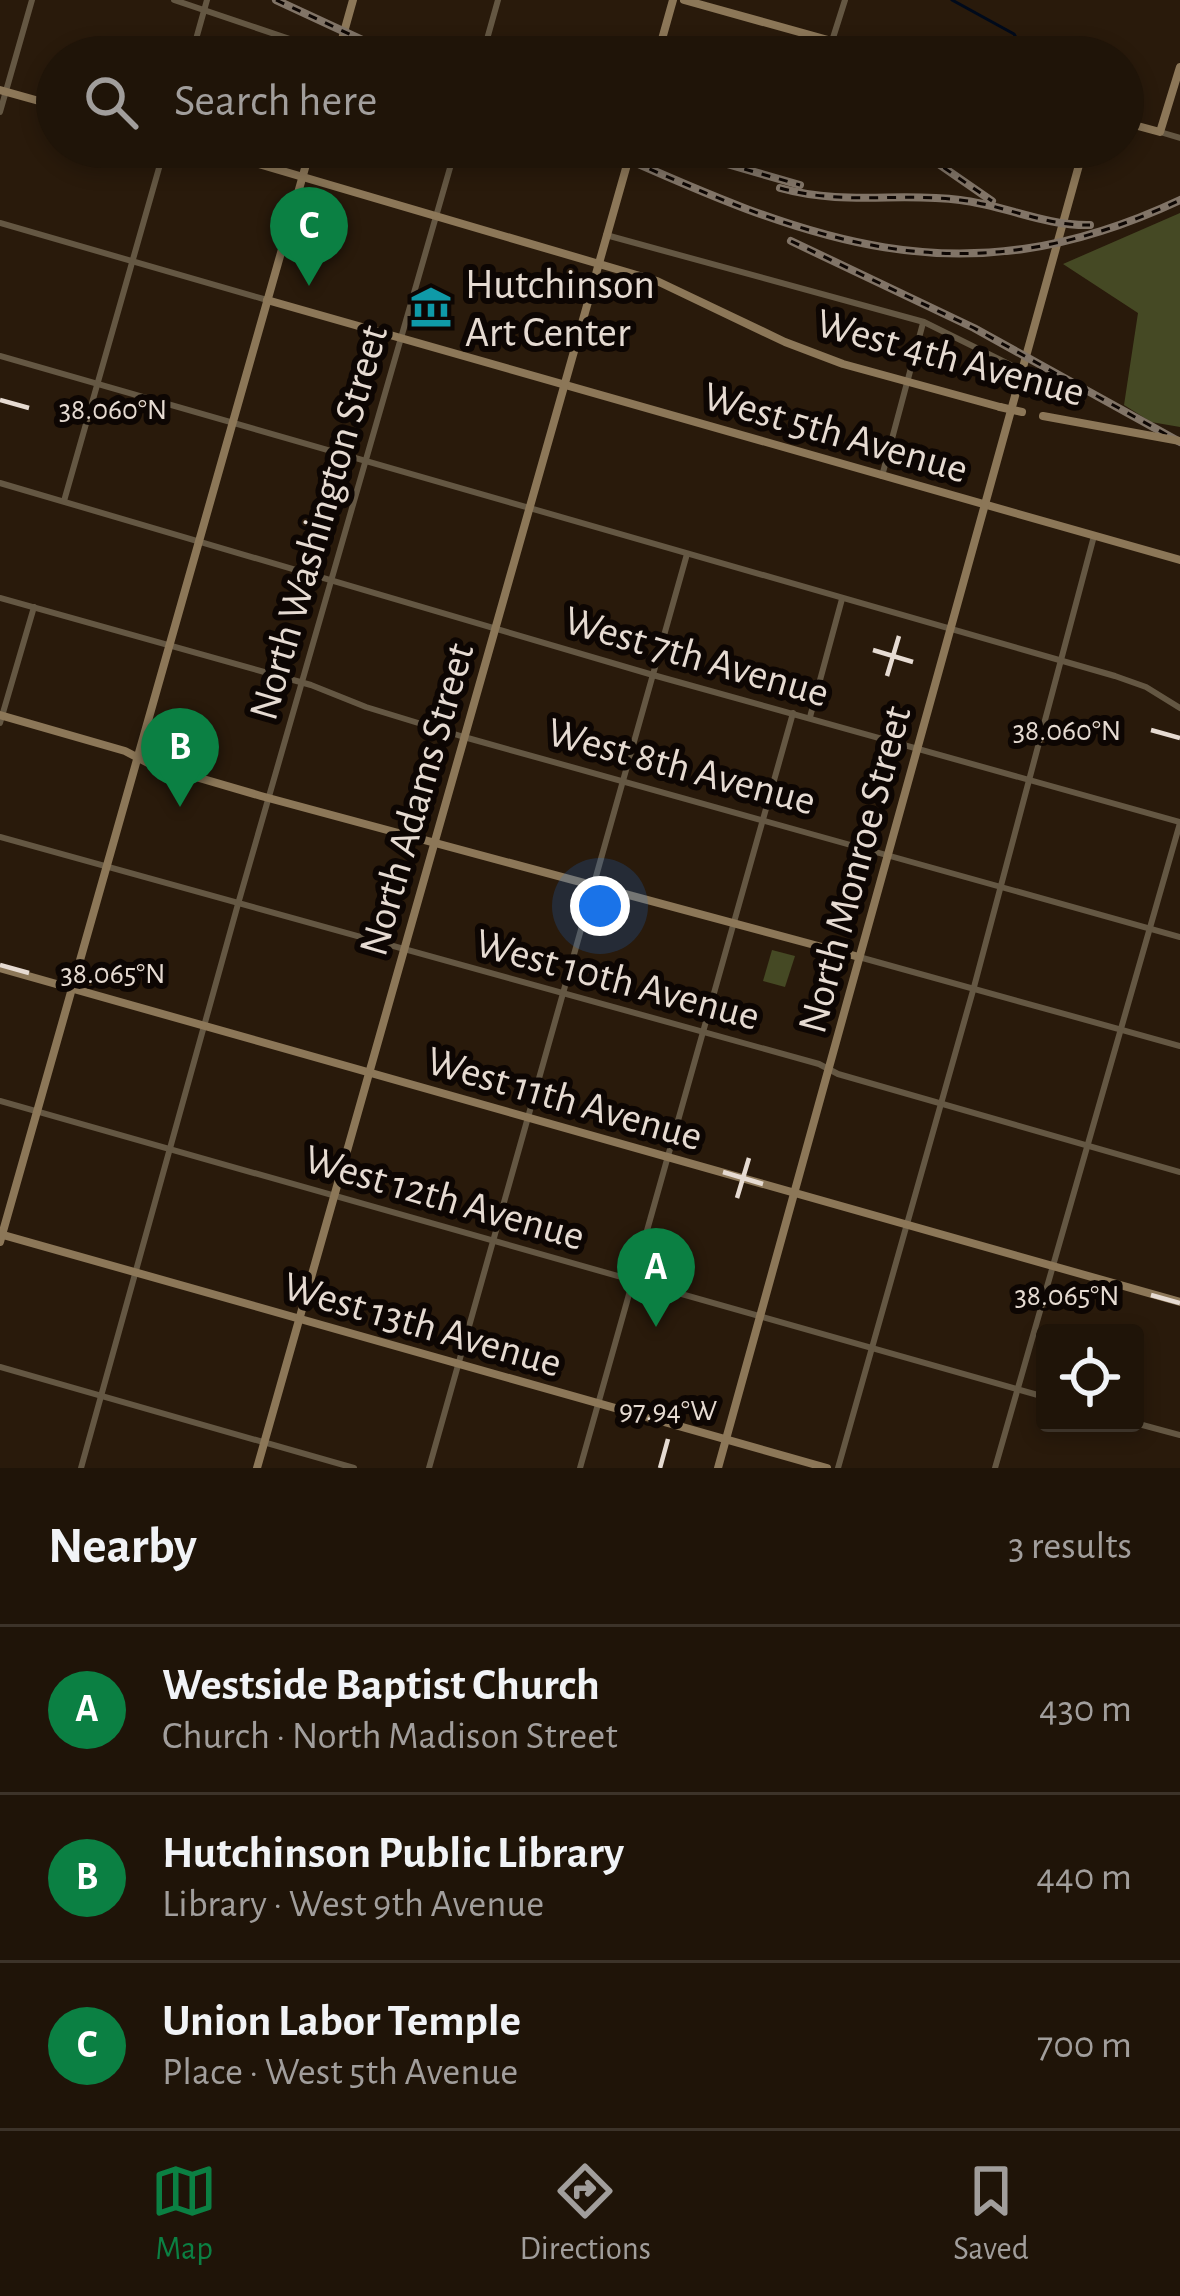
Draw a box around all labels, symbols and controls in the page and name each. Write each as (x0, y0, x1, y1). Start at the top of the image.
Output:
search box (36, 36, 1144, 168)
icon: search (78, 69, 144, 135)
text: Search here (174, 79, 377, 124)
pin: C (270, 187, 348, 286)
place label: Hutchinson Art Center (465, 264, 655, 354)
museum icon: Hutchinson Art Center (408, 284, 454, 330)
street label: West 4th Avenue (812, 302, 1089, 414)
street label: North Washington Street (242, 320, 395, 725)
street label: West 5th Avenue (698, 375, 972, 491)
text: 38.060°N (59, 395, 167, 425)
street label: West 7th Avenue (559, 599, 833, 715)
street label: North Adams Street (352, 639, 482, 961)
street label: North Monroe Street (791, 701, 919, 1038)
pin: B (141, 708, 219, 807)
street label: West 8th Avenue (543, 711, 820, 823)
text: 38.060°N (1013, 716, 1121, 746)
your location (570, 876, 630, 936)
street label: West 10th Avenue (471, 922, 764, 1038)
text: 38.065°N (60, 959, 166, 989)
street label: West 11th Avenue (422, 1040, 707, 1158)
street label: West 12th Avenue (300, 1138, 589, 1258)
pin: A (617, 1228, 695, 1327)
street label: West 13th Avenue (279, 1265, 566, 1385)
text: 38.065°N (1014, 1281, 1120, 1311)
map controls (1036, 1324, 1144, 1432)
button: locate (1036, 1324, 1144, 1432)
text: 97.94°W (619, 1396, 717, 1426)
text: Nearby (48, 1521, 197, 1572)
text: 3 results (1008, 1527, 1132, 1566)
text: Westside Baptist Church (162, 1663, 600, 1708)
text: A (75, 1690, 99, 1729)
text: 430 m (1039, 1690, 1132, 1729)
text: Church · North Madison Street (162, 1717, 618, 1756)
text: Hutchinson Public Library (162, 1831, 624, 1876)
text: B (76, 1858, 98, 1897)
text: 440 m (1036, 1858, 1132, 1897)
text: Library · West 9th Avenue (162, 1885, 544, 1924)
text: Union Labor Temple (162, 1999, 521, 2044)
text: C (77, 2026, 97, 2065)
text: 700 m (1037, 2026, 1132, 2065)
text: Place · West 5th Avenue (162, 2053, 518, 2092)
tab: Map (151, 2158, 217, 2270)
tab: Directions (519, 2158, 651, 2270)
tab: Saved (953, 2158, 1029, 2270)

